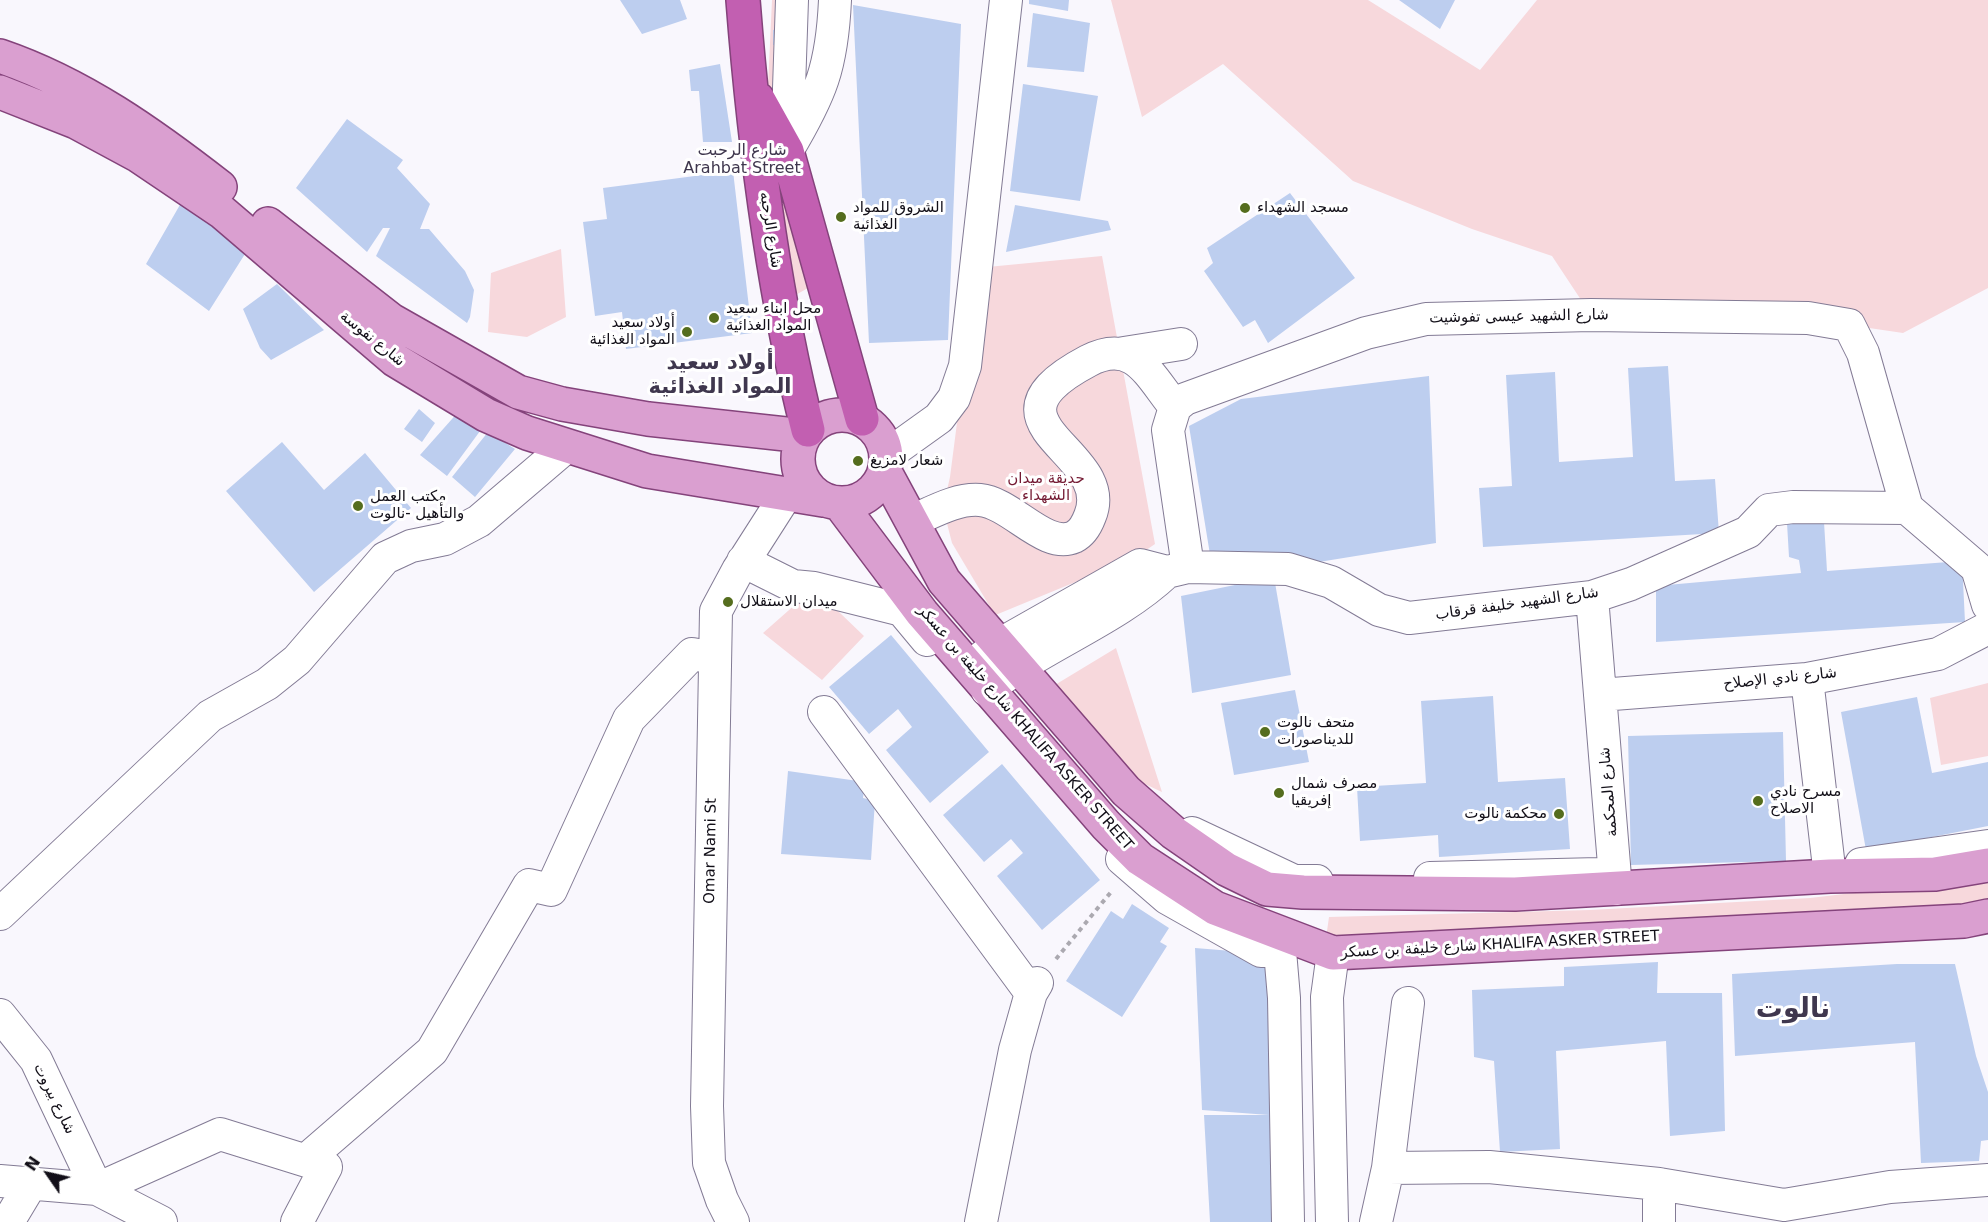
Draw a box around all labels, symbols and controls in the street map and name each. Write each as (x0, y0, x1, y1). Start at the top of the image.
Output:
district label: شارع الرحبت Arahbat Street (673, 141, 811, 179)
street label: شارع الرحبه (755, 191, 785, 269)
place label: الشروق للمواد الغذائية (853, 199, 944, 234)
place label: مسجد الشهداء (1257, 199, 1349, 217)
marker: مسجد الشهداء (1238, 201, 1252, 215)
marker: الشروق للمواد الغذائية (834, 210, 848, 224)
place label: محل ابناء سعيد المواد الغذائية (726, 300, 821, 335)
street label: شارع الشهيد عيسى تفوشيت (1429, 306, 1609, 328)
street label: شارع نفوسة (336, 307, 408, 371)
marker: محل ابناء سعيد المواد الغذائية (707, 311, 721, 325)
place label: أولاد سعيد المواد الغذائية (589, 314, 675, 349)
marker: أولاد سعيد المواد الغذائية (680, 325, 694, 339)
district label: أولاد سعيد المواد الغذائية (648, 351, 792, 401)
place label: شعار لامزيغ (870, 452, 943, 470)
marker: شعار لامزيغ (851, 454, 865, 468)
park label: حديقة ميدان الشهداء (1007, 470, 1085, 505)
place label: مكتب العمل والتأهيل -نالوت (370, 488, 464, 523)
marker: مكتب العمل والتأهيل -نالوت (351, 499, 365, 513)
street label: شارع الشهيد خليفة قرقاب (1434, 584, 1600, 624)
place label: ميدان الاستقلال (740, 593, 838, 611)
marker: ميدان الاستقلال (721, 595, 735, 609)
street label: شارع خليفة بن عسكر KHALIFA ASKER STREET (913, 602, 1137, 854)
street label: شارع نادي الإصلاح (1722, 664, 1838, 694)
place label: متحف نالوت للديناصورات (1277, 714, 1355, 749)
marker: متحف نالوت للديناصورات (1258, 725, 1272, 739)
street label: شارع المحكمة (1596, 746, 1622, 838)
place label: مصرف شمال إفريقيا (1291, 775, 1377, 810)
place label: مسرح نادي الاصلاح (1770, 783, 1841, 818)
marker: مصرف شمال إفريقيا (1272, 786, 1286, 800)
marker: مسرح نادي الاصلاح (1751, 794, 1765, 808)
street label: Omar Nami St (701, 798, 721, 904)
place label: محكمة نالوت (1464, 805, 1547, 823)
marker: محكمة نالوت (1552, 807, 1566, 821)
street label: شارع خليفة بن عسكر KHALIFA ASKER STREET (1340, 928, 1660, 962)
district label: نالوت (1756, 994, 1830, 1026)
street label: شارع بيروت (29, 1061, 79, 1137)
north arrow (18, 1144, 78, 1204)
text: N (21, 1153, 44, 1175)

